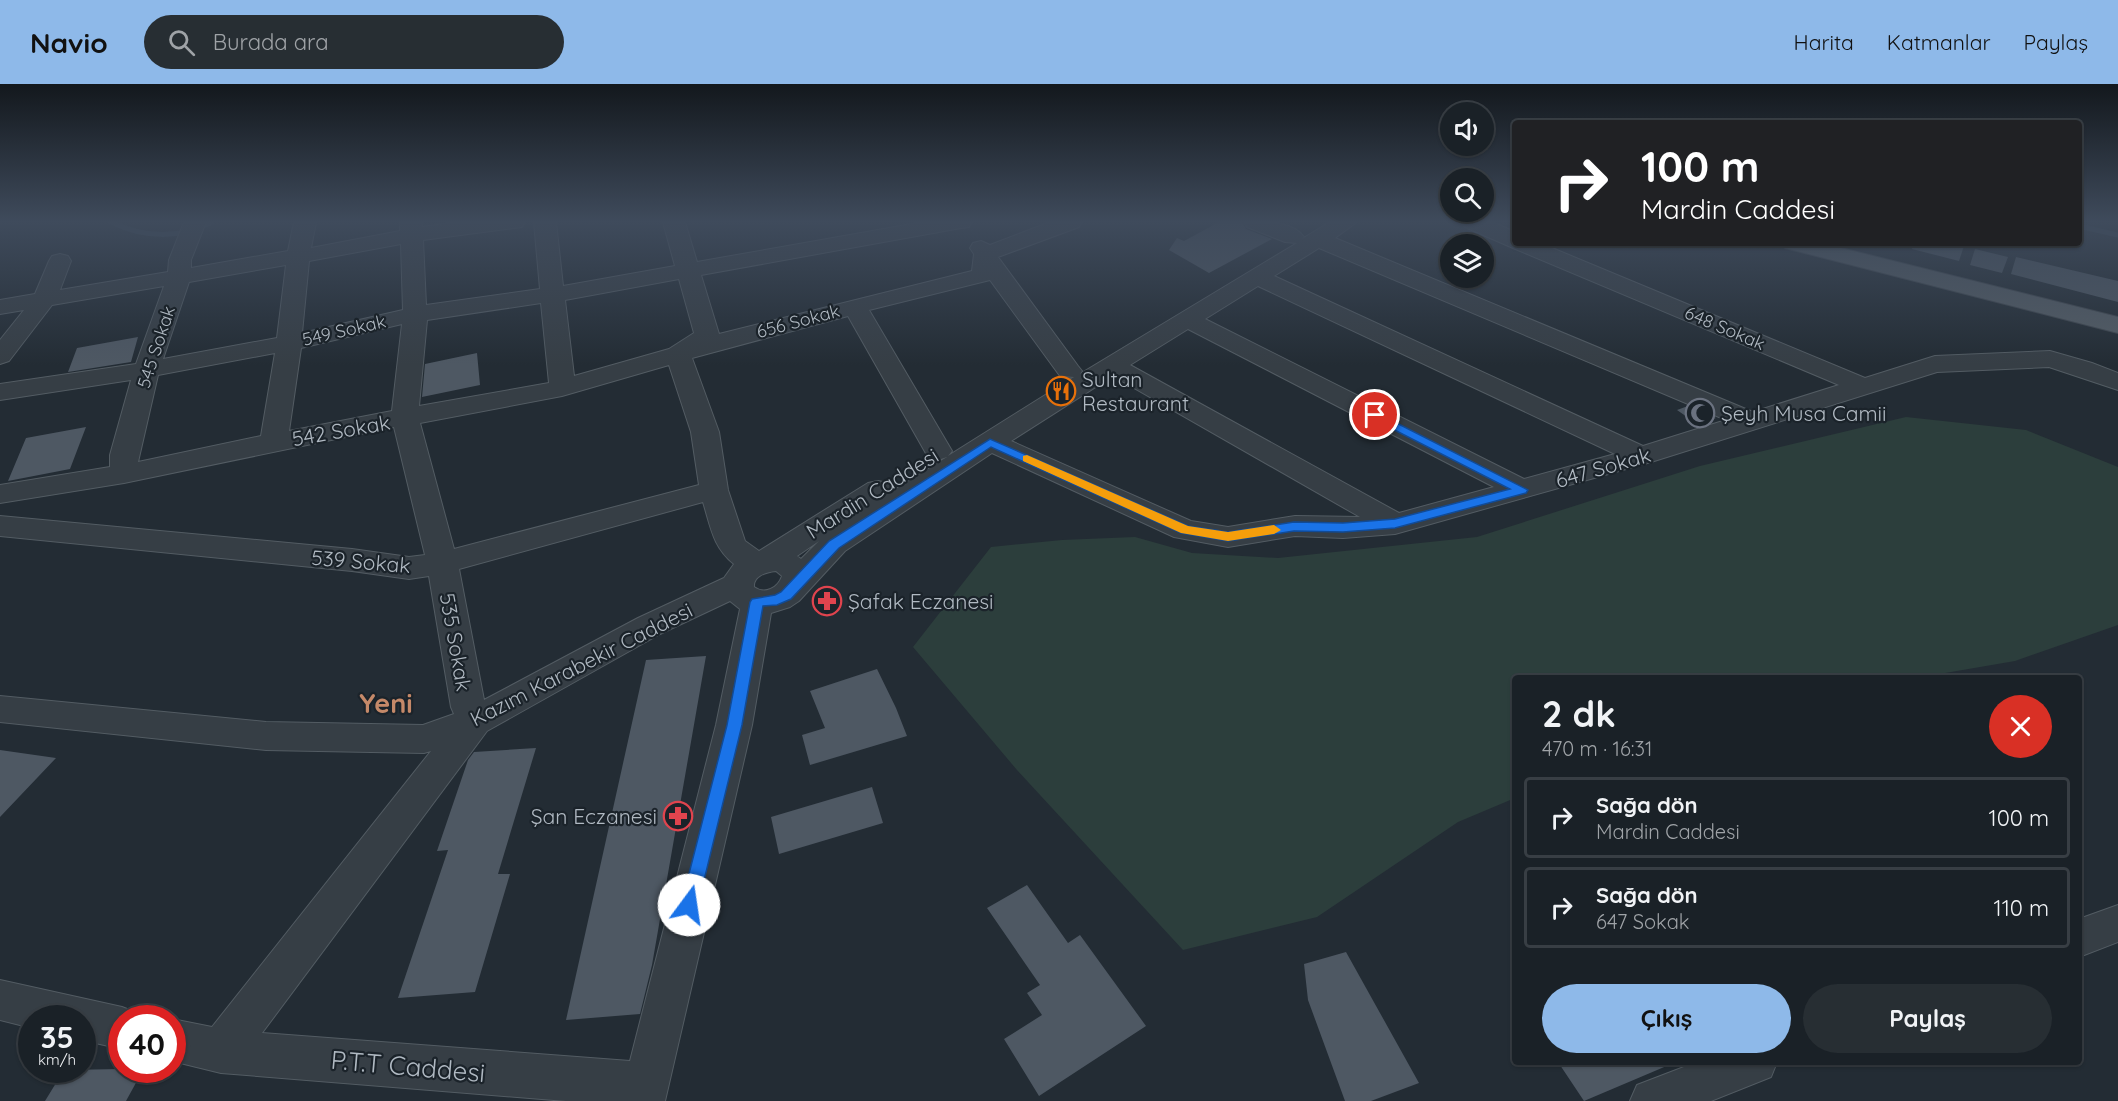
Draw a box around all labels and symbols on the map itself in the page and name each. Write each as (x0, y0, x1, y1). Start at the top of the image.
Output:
street label: 656 Sokak (754, 299, 842, 343)
street label: 648 Sokak (1681, 301, 1769, 355)
street label: 545 Sokak (132, 303, 180, 391)
street label: 549 Sokak (300, 309, 388, 351)
place label: Sultan Restaurant (1082, 366, 1189, 416)
restaurant icon: Sultan Restaurant (1045, 375, 1077, 407)
pin (1349, 389, 1400, 440)
mosque icon: Şeyh Musa Camii (1684, 397, 1716, 429)
place label: Şeyh Musa Camii (1721, 400, 1887, 426)
street label: 542 Sokak (290, 409, 392, 451)
street label: 647 Sokak (1552, 441, 1654, 493)
street label: Mardin Caddesi (801, 442, 943, 544)
street label: 539 Sokak (310, 544, 412, 578)
pharmacy icon: Şafak Eczanesi (811, 585, 843, 617)
place label: Şafak Eczanesi (848, 588, 994, 614)
street label: 535 Sokak (435, 591, 477, 693)
street label: Kazım Karabekir Caddesi (465, 597, 697, 731)
district label: Yeni (359, 686, 413, 720)
pharmacy icon: Şan Eczanesi (662, 800, 694, 832)
place label: Şan Eczanesi (531, 803, 657, 829)
position arrow (657, 873, 721, 937)
speed limit sign: 40 (108, 1005, 186, 1083)
street label: P.T.T Caddesi (329, 1043, 487, 1089)

